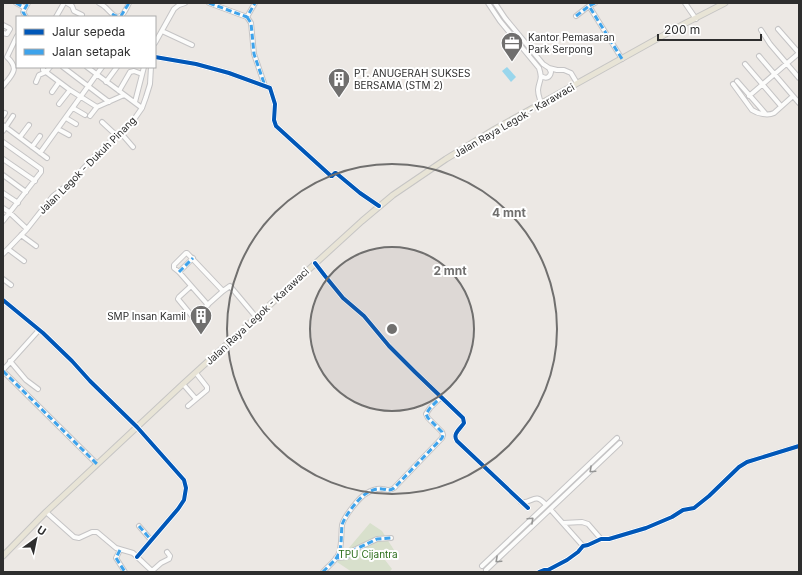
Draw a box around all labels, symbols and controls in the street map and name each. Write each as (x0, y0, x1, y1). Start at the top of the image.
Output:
legend (16, 16, 156, 68)
scale bar (658, 16, 761, 42)
text: 200 m (664, 22, 700, 37)
text: Jalur sepeda (52, 24, 125, 39)
office icon: Kantor Pemasaran Park Serpong (499, 30, 525, 63)
place label: Kantor Pemasaran Park Serpong (528, 31, 615, 55)
text: Jalan setapak (52, 44, 131, 59)
building icon: PT. ANUGERAH SUKSES BERSAMA (STM 2) (326, 66, 352, 99)
place label: PT. ANUGERAH SUKSES BERSAMA (STM 2) (354, 67, 470, 91)
street label: Jalan Raya Legok - Karawaci (452, 81, 576, 159)
street label: Jalan Legok - Dukuh Pinang (36, 114, 138, 216)
text: 4 mnt (492, 205, 526, 220)
text: 2 mnt (433, 263, 467, 278)
street label: Jalan Raya Legok - Karawaci (203, 265, 311, 367)
building icon: SMP Insan Kamil (188, 303, 214, 336)
place label: SMP Insan Kamil (107, 310, 186, 322)
centre of rings (385, 322, 399, 336)
one-way arrow (589, 465, 597, 473)
one-way arrow (526, 517, 534, 524)
north arrow (16, 519, 56, 559)
text: U (34, 523, 49, 539)
park label: TPU Cijantra (338, 548, 398, 560)
one-way arrow (495, 555, 503, 562)

